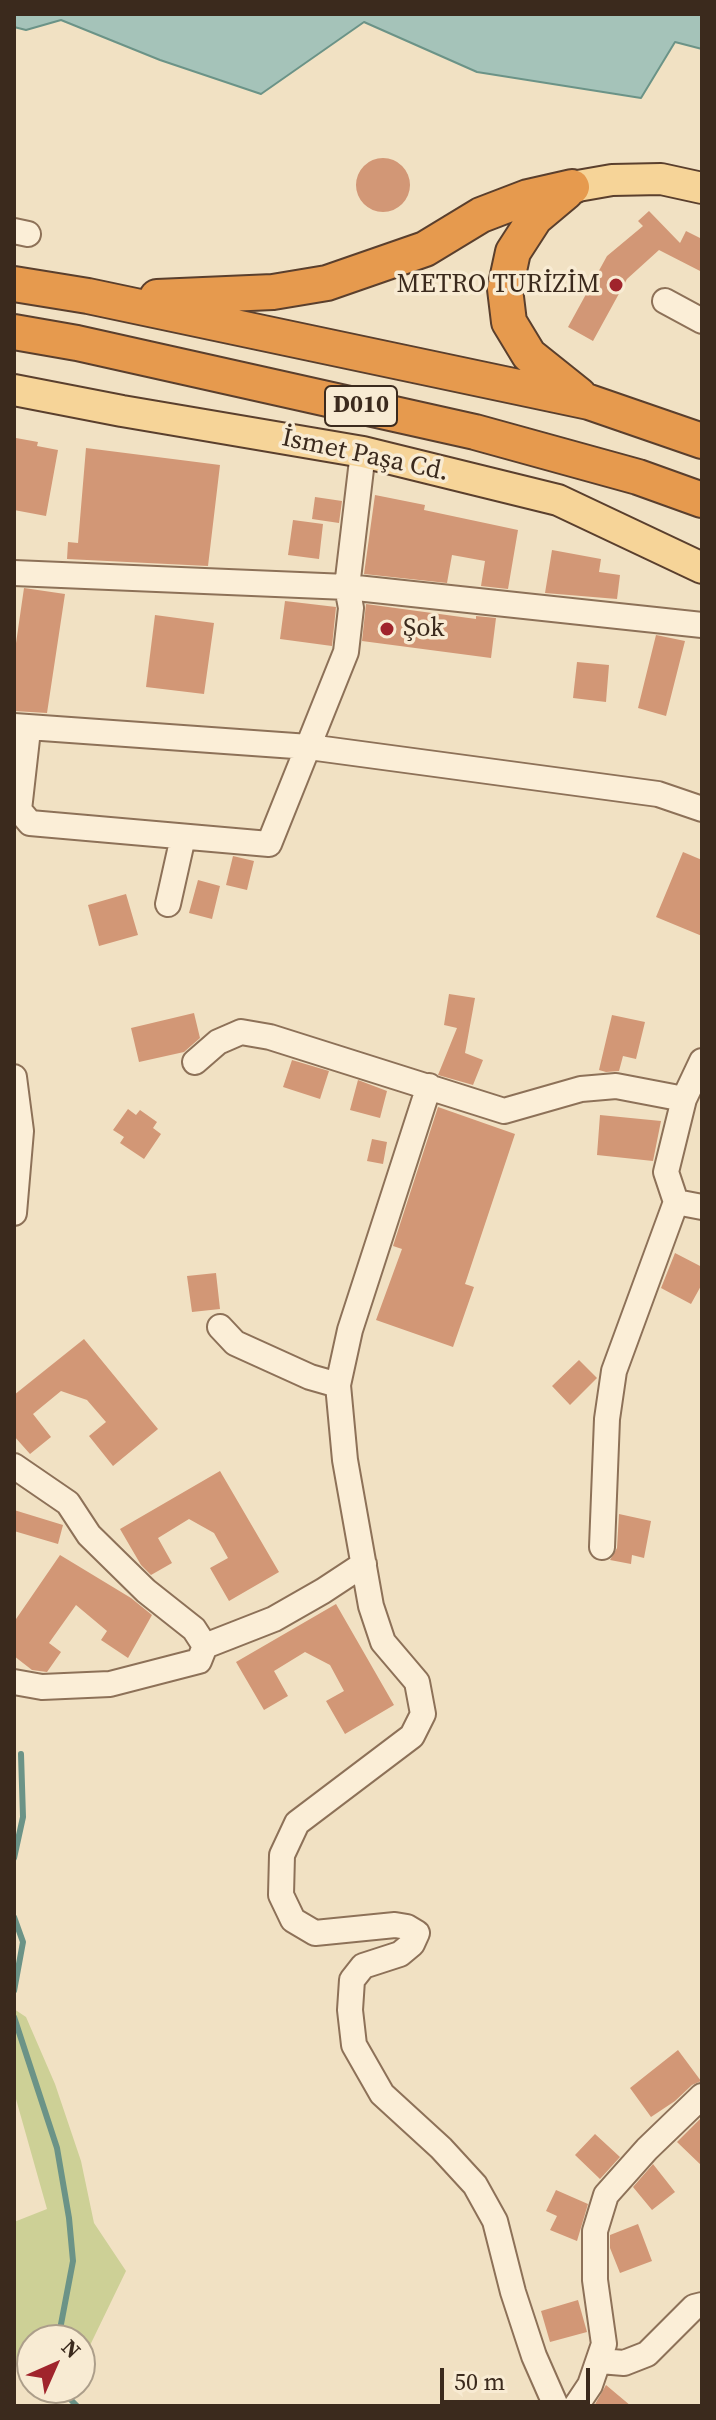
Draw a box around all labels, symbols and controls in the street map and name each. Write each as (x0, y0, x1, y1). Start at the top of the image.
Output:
place label: METRO TURİZİM (396, 269, 600, 301)
marker: METRO TURİZİM (607, 276, 625, 294)
road number: D010 (325, 386, 397, 426)
street label: İsmet Paşa Cd. (279, 423, 451, 489)
place label: Şok (403, 613, 445, 645)
marker: Şok (378, 620, 396, 638)
north arrow (16, 2324, 96, 2404)
text: N (55, 2332, 88, 2365)
scale bar (444, 2352, 594, 2402)
text: 50 m (454, 2365, 505, 2398)

